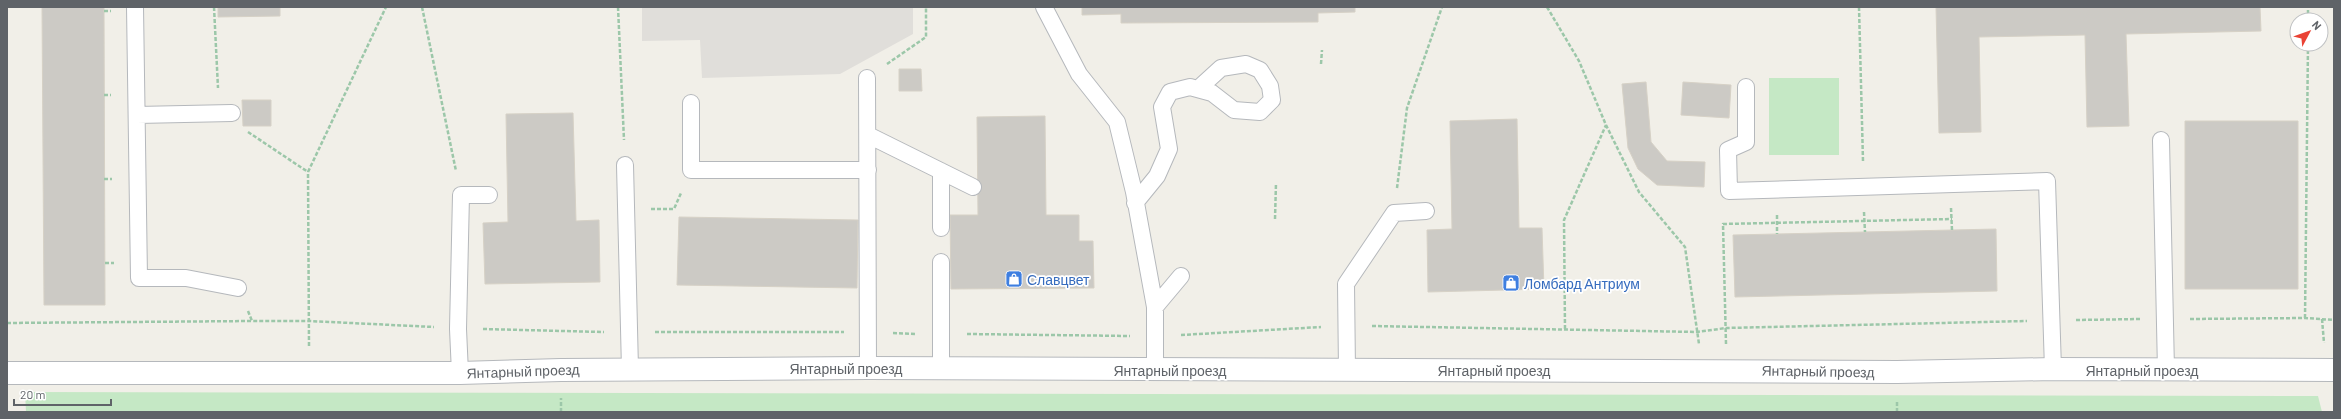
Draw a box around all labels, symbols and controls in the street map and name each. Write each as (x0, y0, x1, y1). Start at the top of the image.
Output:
north arrow (2289, 12, 2329, 52)
text: N (2310, 18, 2324, 32)
shop icon: Славцвет (1004, 269, 1024, 289)
place label: Славцвет (1027, 271, 1090, 288)
shop icon: Ломбард Антриум (1501, 273, 1521, 293)
place label: Ломбард Антриум (1524, 275, 1640, 292)
street label: Янтарный проезд (790, 360, 903, 377)
street label: Янтарный проезд (466, 361, 580, 381)
street label: Янтарный проезд (1114, 362, 1227, 379)
street label: Янтарный проезд (1438, 362, 1551, 379)
street label: Янтарный проезд (1761, 362, 1875, 380)
street label: Янтарный проезд (2086, 362, 2199, 379)
scale bar (14, 381, 111, 407)
text: 20 m (20, 387, 46, 401)

